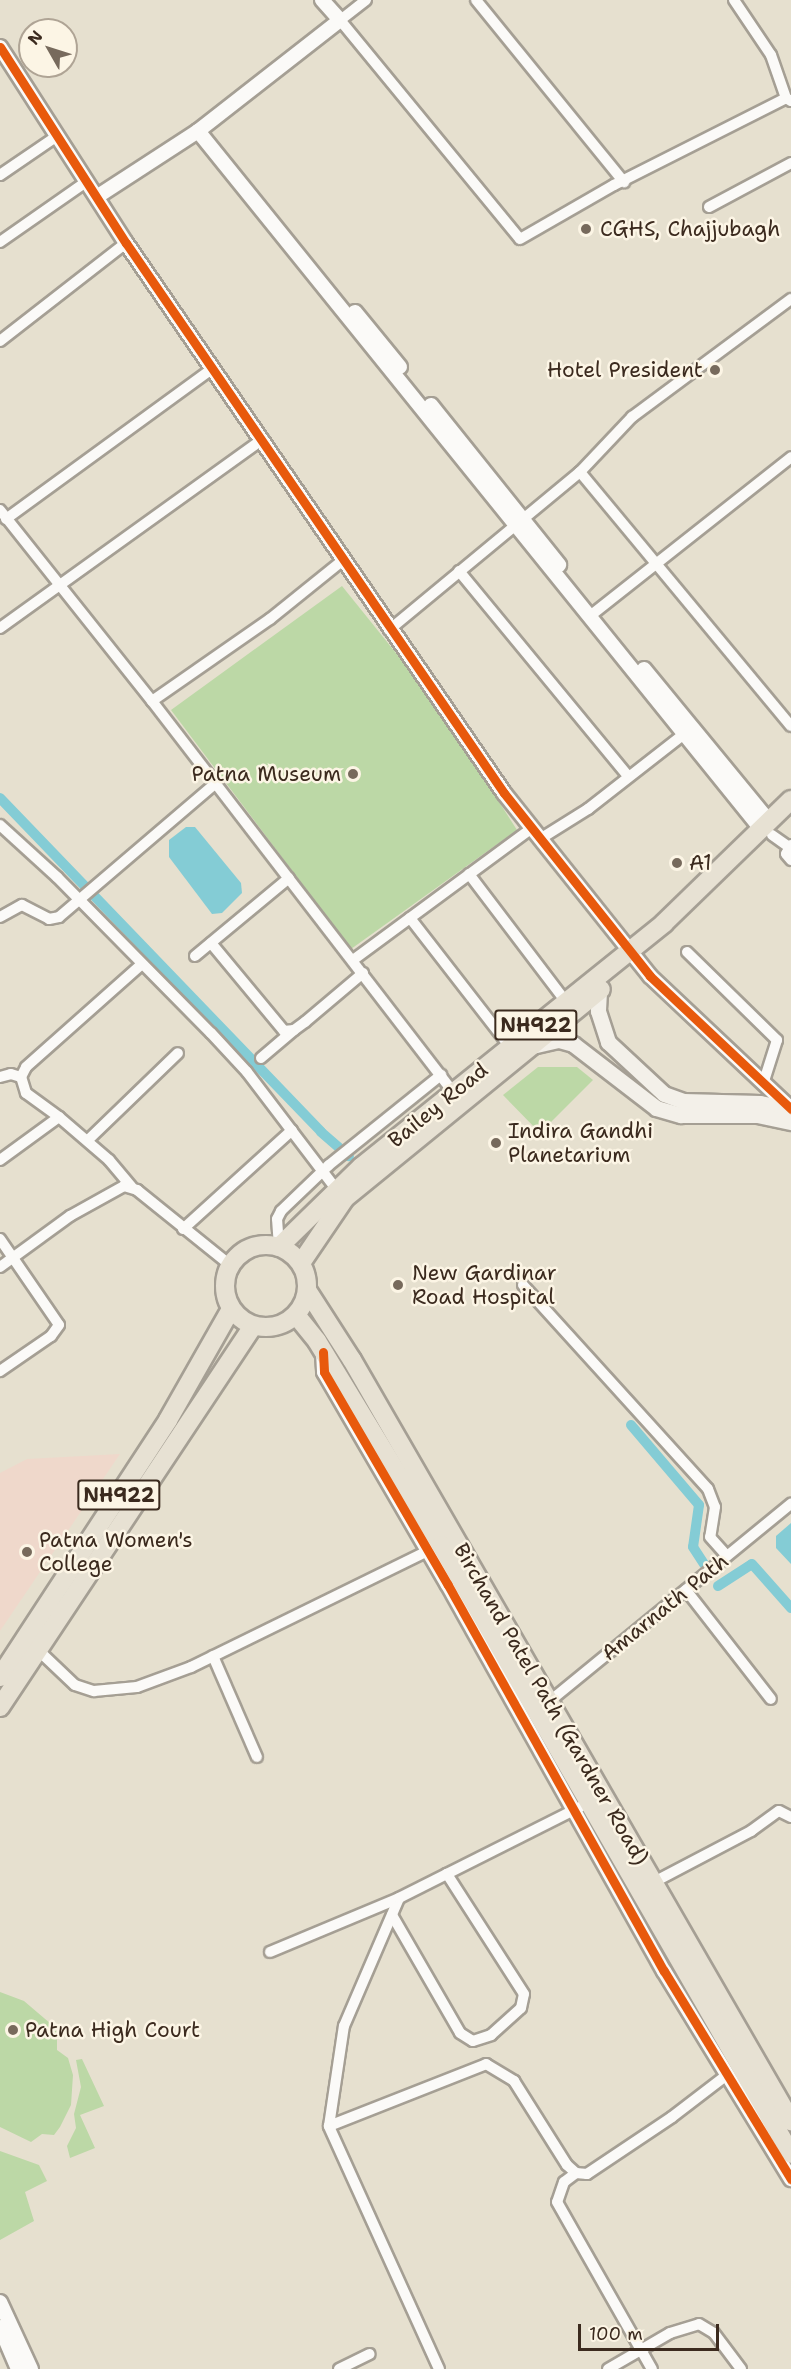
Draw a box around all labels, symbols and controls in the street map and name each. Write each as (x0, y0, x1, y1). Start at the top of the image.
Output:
north arrow (18, 18, 78, 78)
text: N (23, 26, 47, 49)
place label: CGHS, Chajjubagh (600, 216, 780, 242)
marker: CGHS, Chajjubagh (577, 220, 595, 238)
place label: Hotel President (547, 357, 703, 383)
marker: Hotel President (708, 363, 722, 377)
place label: Patna Museum (192, 761, 341, 787)
marker: Patna Museum (346, 767, 360, 781)
place label: A1 (689, 850, 712, 876)
marker: A1 (670, 856, 684, 870)
road number: NH922 (494, 1008, 578, 1042)
street label: Bailey Road (383, 1057, 493, 1153)
place label: Indira Gandhi Planetarium (508, 1118, 653, 1168)
marker: Indira Gandhi Planetarium (489, 1136, 503, 1150)
place label: New Gardinar Road Hospital (412, 1260, 557, 1310)
marker: New Gardinar Road Hospital (389, 1276, 407, 1294)
road number: NH922 (77, 1478, 161, 1512)
place label: Patna Women's College (39, 1527, 193, 1577)
street label: Birchand Patel Path (Gardner Road) (448, 1539, 654, 1869)
marker: Patna Women's College (20, 1545, 34, 1559)
street label: Amarnath Path (597, 1548, 733, 1666)
place label: Patna High Court (25, 2017, 200, 2043)
marker: Patna High Court (6, 2023, 20, 2037)
scale bar (581, 2312, 722, 2350)
text: 100 m (589, 2322, 643, 2346)

